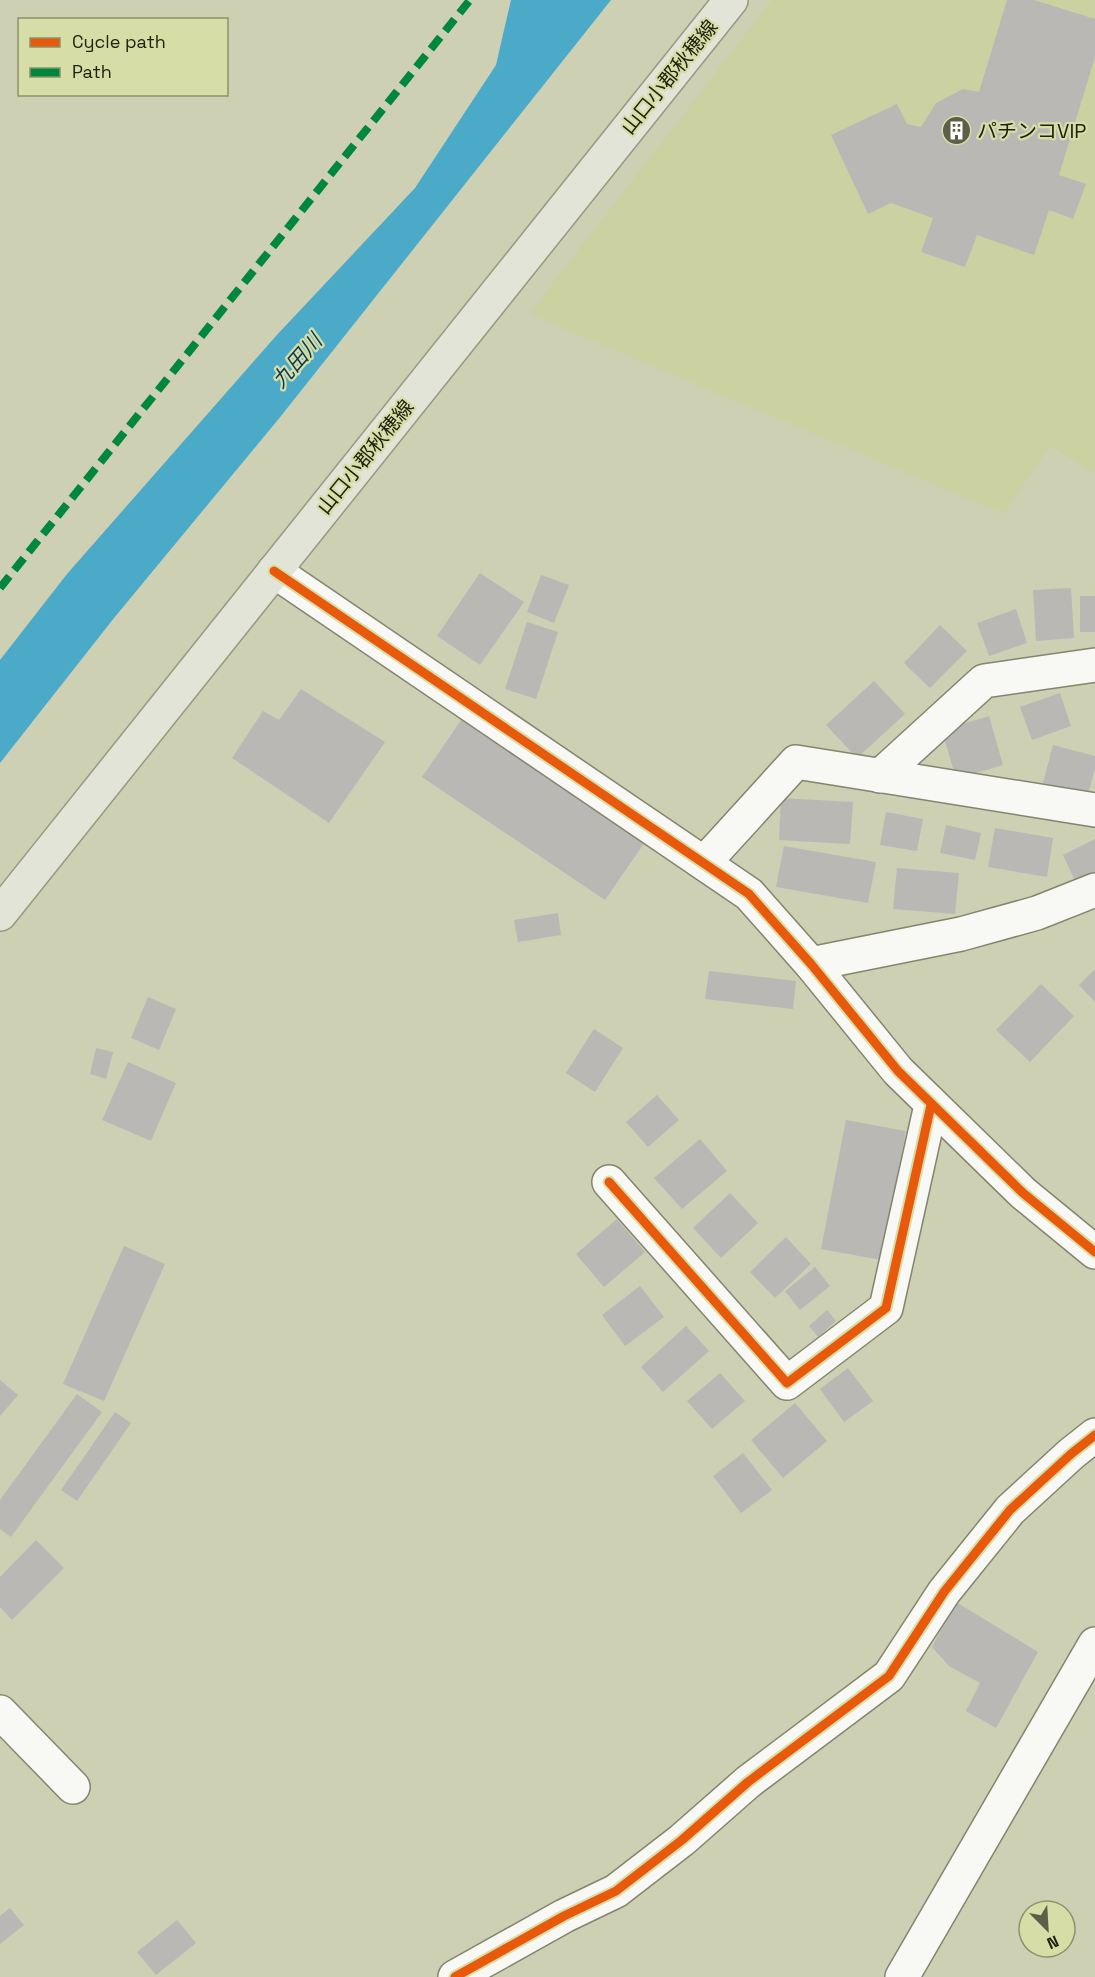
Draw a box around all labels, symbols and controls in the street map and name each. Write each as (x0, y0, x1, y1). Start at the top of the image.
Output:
street label: 山口小郡秋穂線 (615, 14, 723, 140)
legend (18, 18, 228, 96)
text: Cycle path (72, 30, 166, 53)
text: Path (72, 60, 112, 83)
building icon: パチンコVIP (940, 115, 972, 147)
place label: パチンコVIP (977, 118, 1086, 144)
water label: 九田川 (266, 327, 329, 393)
street label: 山口小郡秋穂線 (311, 394, 419, 520)
north arrow (1017, 1899, 1077, 1959)
text: N (1044, 1930, 1062, 1954)

